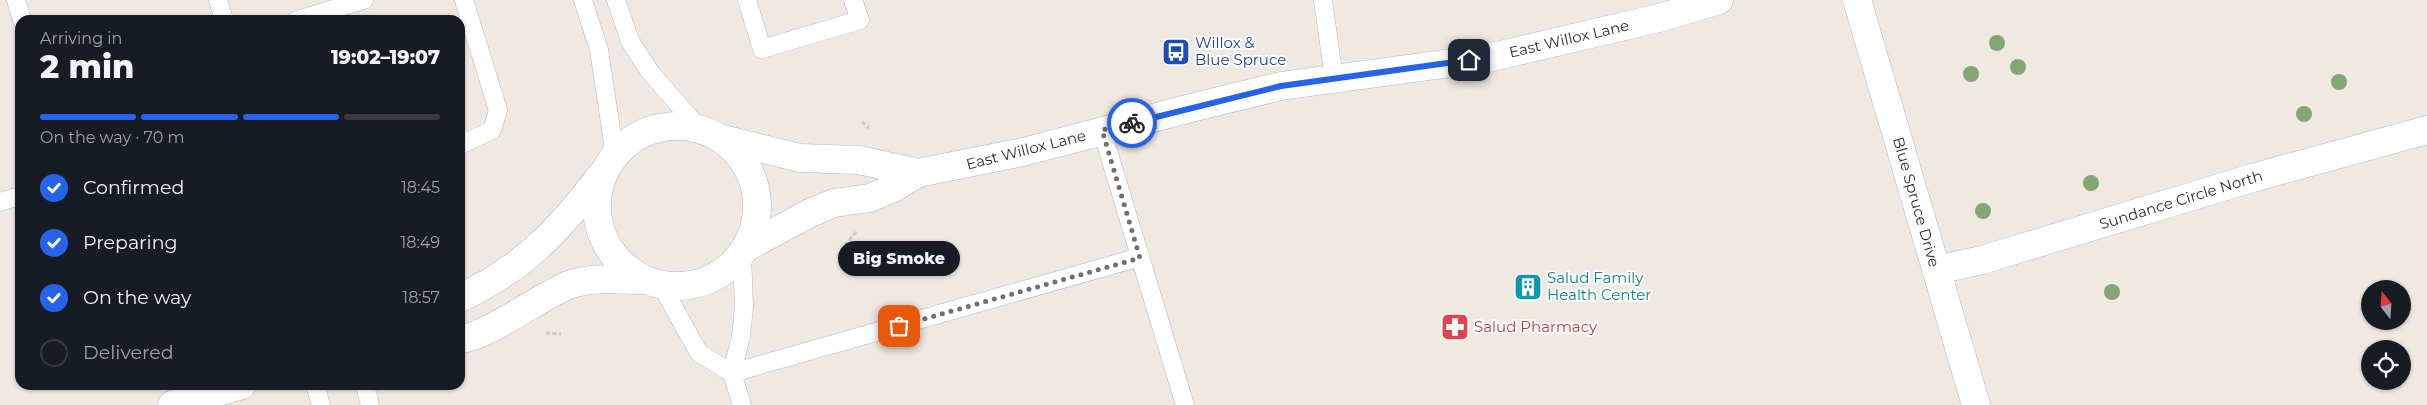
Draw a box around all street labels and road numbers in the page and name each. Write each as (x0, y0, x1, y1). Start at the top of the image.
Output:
street label: East Willox Lane (1507, 15, 1631, 62)
street label: East Willox Lane (964, 125, 1088, 174)
street label: Blue Spruce Drive (1889, 135, 1944, 269)
street label: Sundance Circle North (2097, 166, 2265, 233)

